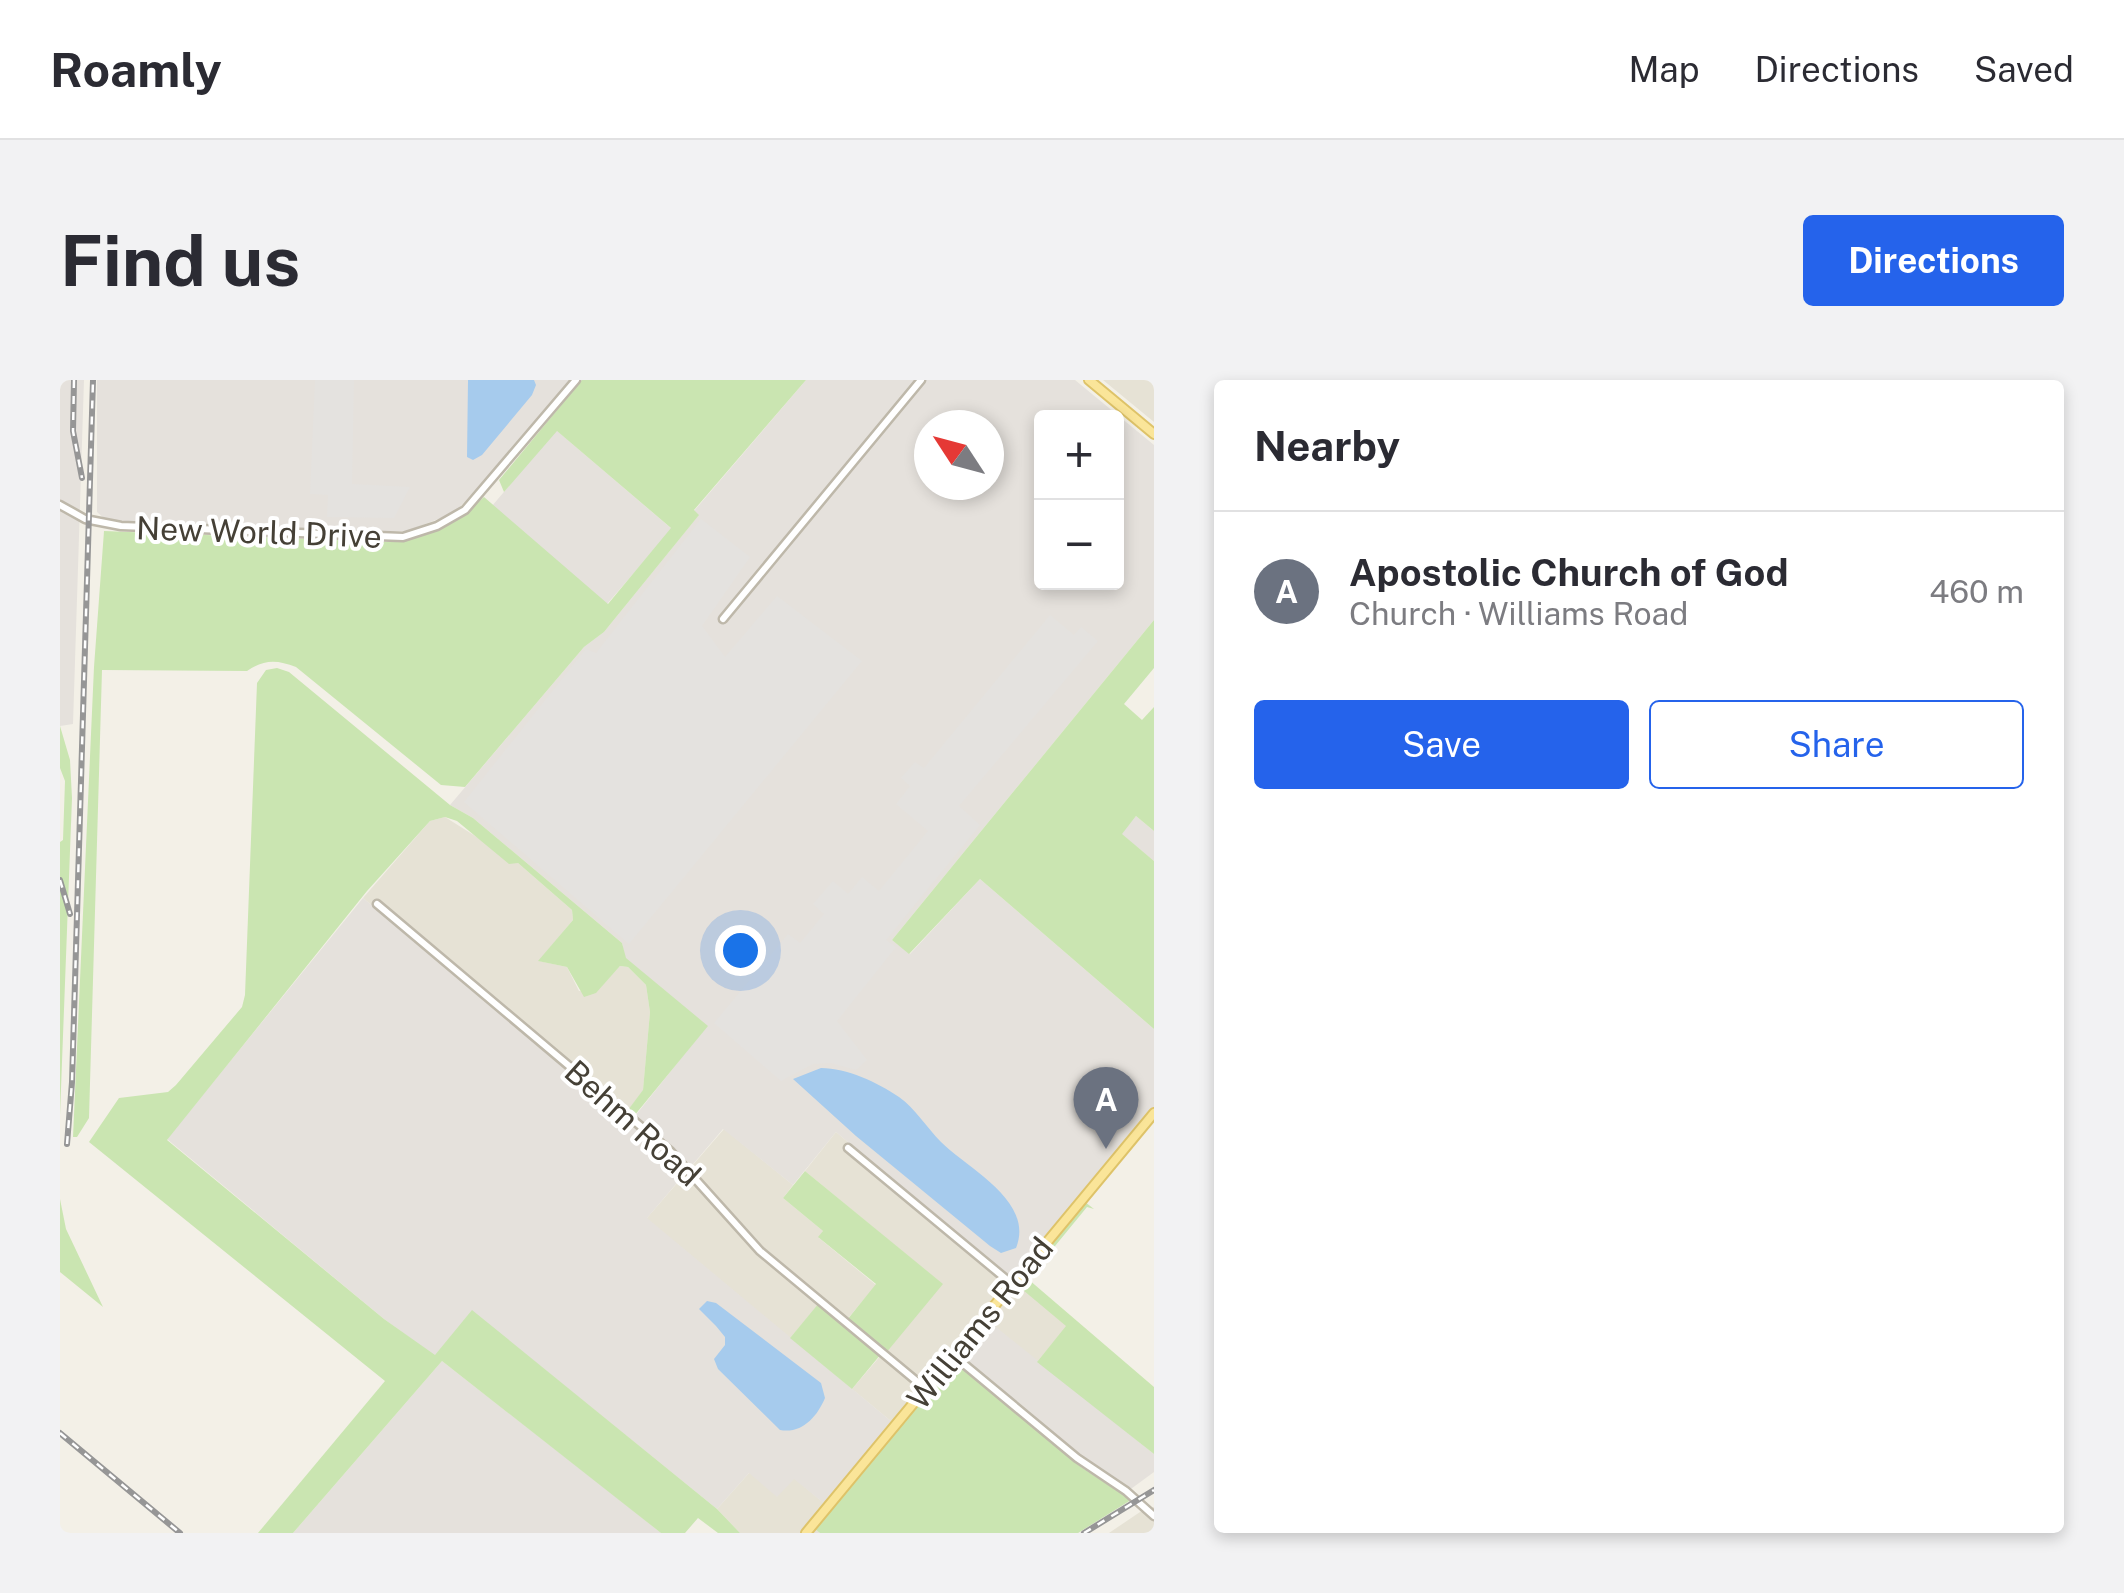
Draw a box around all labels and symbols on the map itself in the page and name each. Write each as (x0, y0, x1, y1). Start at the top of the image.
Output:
north arrow (914, 410, 1004, 500)
street label: New World Drive (136, 509, 382, 555)
your location (715, 925, 766, 976)
street label: Behm Road (558, 1053, 708, 1193)
pin: A (1074, 1066, 1138, 1149)
street label: Williams Road (899, 1230, 1061, 1416)

